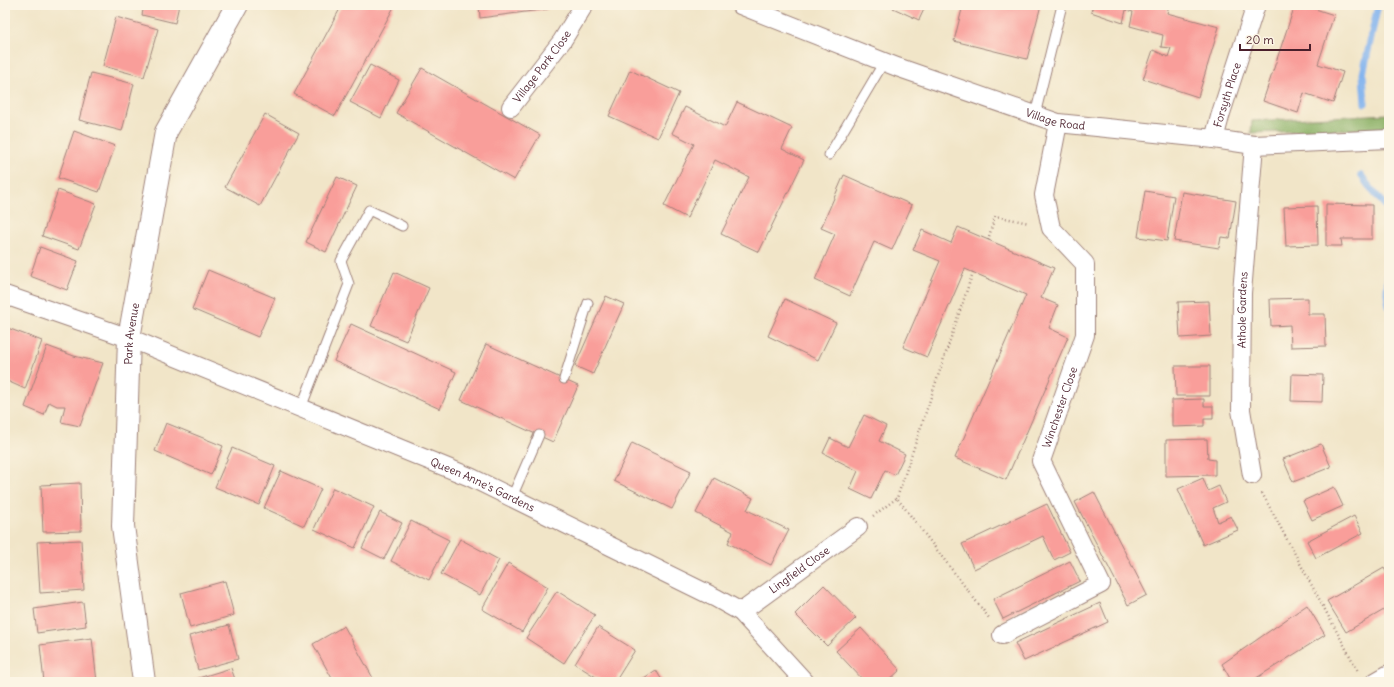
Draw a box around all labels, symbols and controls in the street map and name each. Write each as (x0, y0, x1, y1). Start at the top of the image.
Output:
scale bar (1240, 26, 1310, 52)
street label: Village Park Close (510, 28, 574, 106)
text: 20 m (1246, 32, 1274, 47)
street label: Forsyth Place (1210, 61, 1244, 129)
street label: Village Road (1024, 105, 1086, 133)
street label: Athole Gardens (1235, 271, 1251, 348)
street label: Park Avenue (121, 302, 142, 365)
street label: Winchester Close (1039, 365, 1080, 450)
street label: Queen Anne's Gardens (428, 455, 537, 515)
street label: Lingfield Close (766, 543, 832, 596)

